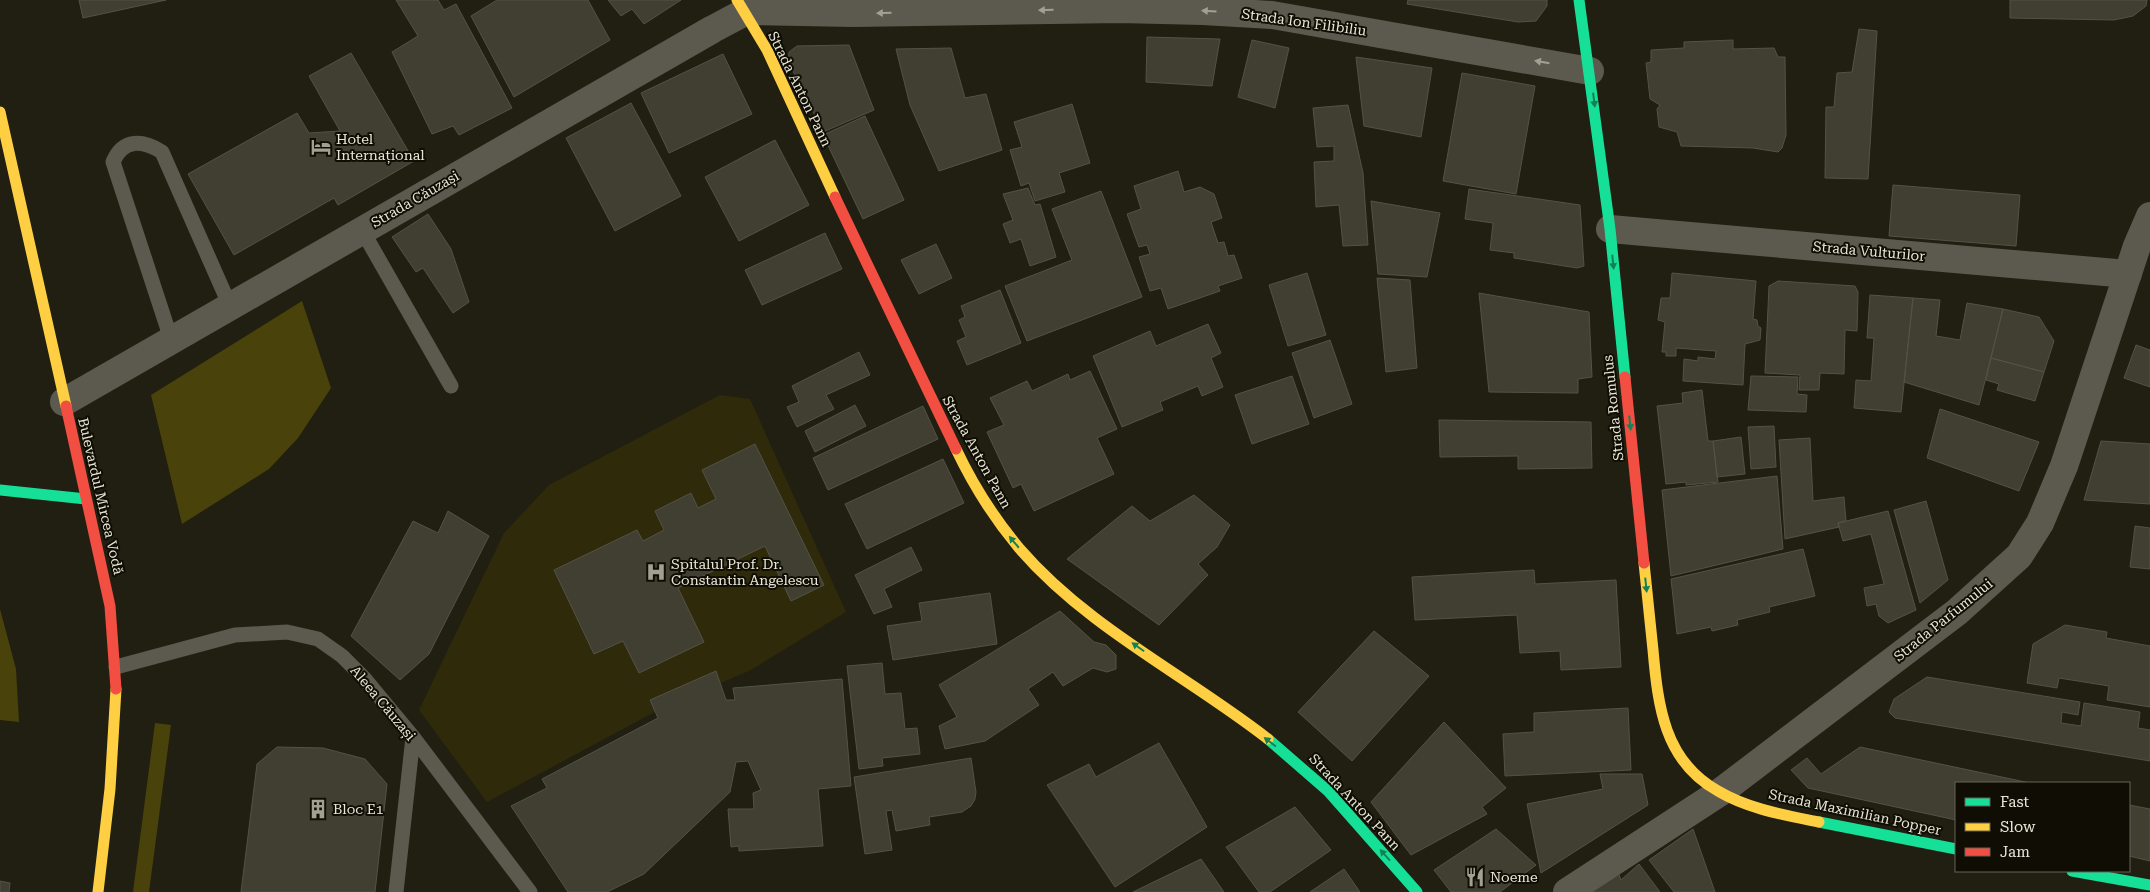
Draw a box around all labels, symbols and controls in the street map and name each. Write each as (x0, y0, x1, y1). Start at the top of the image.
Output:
street label: Strada Ion Filibiliu (1240, 5, 1368, 39)
one-way arrow (1038, 7, 1054, 15)
one-way arrow (1200, 7, 1216, 15)
one-way arrow (875, 9, 891, 17)
street label: Strada Anton Pann (765, 29, 835, 149)
one-way arrow (1533, 58, 1549, 66)
one-way arrow (1590, 93, 1598, 109)
place label: Hotel Internațional (336, 131, 425, 164)
hotel icon: Hotel Internațional (310, 136, 332, 158)
street label: Strada Căuzași (368, 167, 463, 231)
street label: Strada Vulturilor (1812, 238, 1926, 264)
one-way arrow (1609, 254, 1617, 270)
street label: Strada Romulus (1599, 354, 1627, 462)
street label: Strada Anton Pann (939, 393, 1015, 511)
street label: Bulevardul Mircea Vodă (75, 416, 127, 576)
one-way arrow (1626, 416, 1634, 432)
one-way arrow (1008, 536, 1020, 548)
place label: Spitalul Prof. Dr. Constantin Angelescu (671, 556, 819, 588)
hospital icon: Spitalul Prof. Dr. Constantin Angelescu (645, 561, 667, 583)
street label: Strada Parfumului (1891, 575, 1996, 665)
one-way arrow (1642, 577, 1650, 593)
one-way arrow (1131, 642, 1144, 652)
street label: Aleea Căuzași (346, 662, 419, 745)
one-way arrow (1264, 736, 1277, 747)
street label: Strada Anton Pann (1306, 750, 1404, 854)
legend (1955, 782, 2130, 872)
street label: Strada Maximilian Popper (1767, 786, 1943, 838)
text: Fast (2000, 793, 2030, 811)
building icon: Bloc E1 (307, 798, 329, 820)
place label: Bloc E1 (333, 801, 384, 817)
text: Slow (2000, 818, 2036, 836)
text: Jam (2000, 843, 2030, 861)
one-way arrow (1379, 850, 1391, 862)
restaurant icon: Noeme (1464, 866, 1486, 888)
place label: Noeme (1490, 869, 1538, 885)

